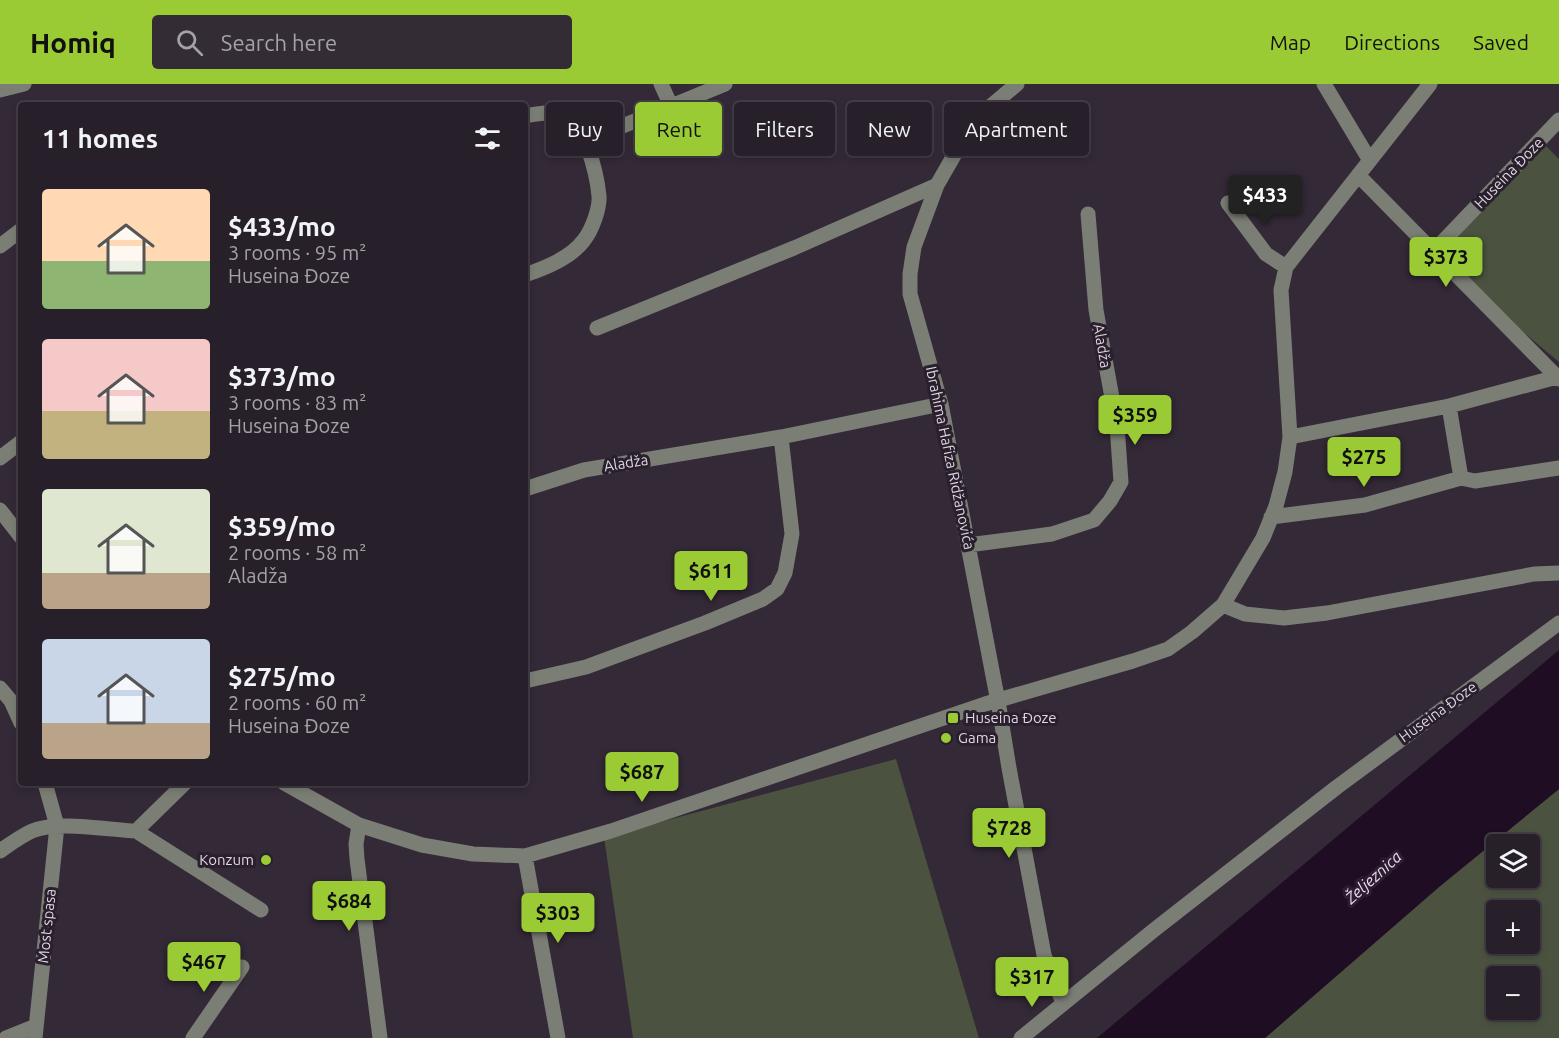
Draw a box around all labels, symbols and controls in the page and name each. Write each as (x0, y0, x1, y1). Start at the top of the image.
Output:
search box (152, 15, 572, 69)
icon: search (173, 26, 206, 59)
text: Homiq (30, 27, 116, 58)
text: Search here (221, 30, 337, 55)
text: Map (1270, 30, 1311, 54)
text: Directions (1344, 30, 1440, 54)
text: Saved (1473, 30, 1529, 54)
chip: Buy (546, 102, 623, 156)
chip: Rent (635, 102, 722, 156)
chip: Filters (734, 102, 835, 156)
chip: New (847, 102, 932, 156)
chip: Apartment (944, 102, 1089, 156)
icon: filters (471, 122, 504, 155)
text: 11 homes (42, 124, 158, 153)
street label: Huseina Đoze (1471, 134, 1547, 212)
pin: $433 (1229, 175, 1301, 226)
text: $433 (1242, 183, 1288, 206)
text: $433/mo (228, 212, 336, 241)
icon: home (90, 213, 162, 285)
pin: $373 (1410, 237, 1482, 288)
text: 3 rooms · 95 m² (228, 241, 366, 264)
text: $373 (1423, 245, 1469, 268)
text: Huseina Đoze (228, 264, 350, 287)
street label: Aladža (1090, 322, 1115, 369)
text: $373/mo (228, 362, 336, 391)
icon: home (90, 363, 162, 435)
street label: Ibrahima Hafiza Ridžanovića (923, 365, 978, 551)
text: 3 rooms · 83 m² (228, 391, 366, 414)
pin: $359 (1099, 395, 1171, 446)
text: $359 (1112, 403, 1158, 426)
text: Huseina Đoze (228, 414, 350, 437)
pin: $275 (1328, 437, 1400, 488)
text: $275 (1341, 445, 1387, 468)
street label: Aladža (602, 451, 649, 474)
text: $359/mo (228, 512, 336, 541)
icon: home (90, 513, 162, 585)
text: 2 rooms · 58 m² (228, 541, 366, 564)
pin: $611 (675, 551, 747, 602)
text: $611 (688, 559, 734, 582)
text: Aladža (228, 564, 288, 587)
text: $275/mo (228, 662, 336, 691)
icon: home (90, 663, 162, 735)
street label: Huseina Đoze (1396, 678, 1480, 745)
text: 2 rooms · 60 m² (228, 691, 366, 714)
place label: Huseina Đoze (965, 709, 1057, 726)
marker: Huseina Đoze (946, 711, 960, 725)
text: Huseina Đoze (228, 714, 350, 737)
place label: Gama (958, 729, 996, 746)
marker: Gama (939, 731, 953, 745)
pin: $687 (606, 752, 678, 803)
text: $687 (619, 760, 665, 783)
pin: $728 (973, 808, 1045, 859)
text: $728 (986, 816, 1032, 839)
map controls (1486, 834, 1540, 1020)
button: layers (1486, 834, 1540, 888)
water label: Željeznica (1340, 846, 1405, 908)
place label: Konzum (199, 851, 254, 868)
marker: Konzum (259, 853, 273, 867)
pin: $684 (313, 881, 385, 932)
street label: Most spasa (34, 888, 59, 964)
text: $684 (326, 889, 372, 912)
pin: $303 (522, 893, 594, 944)
button: + (1486, 900, 1540, 954)
text: $303 (535, 901, 581, 924)
pin: $467 (168, 942, 240, 993)
text: $467 (181, 950, 227, 973)
pin: $317 (996, 957, 1068, 1008)
text: $317 (1009, 965, 1055, 988)
button: − (1486, 966, 1540, 1020)

